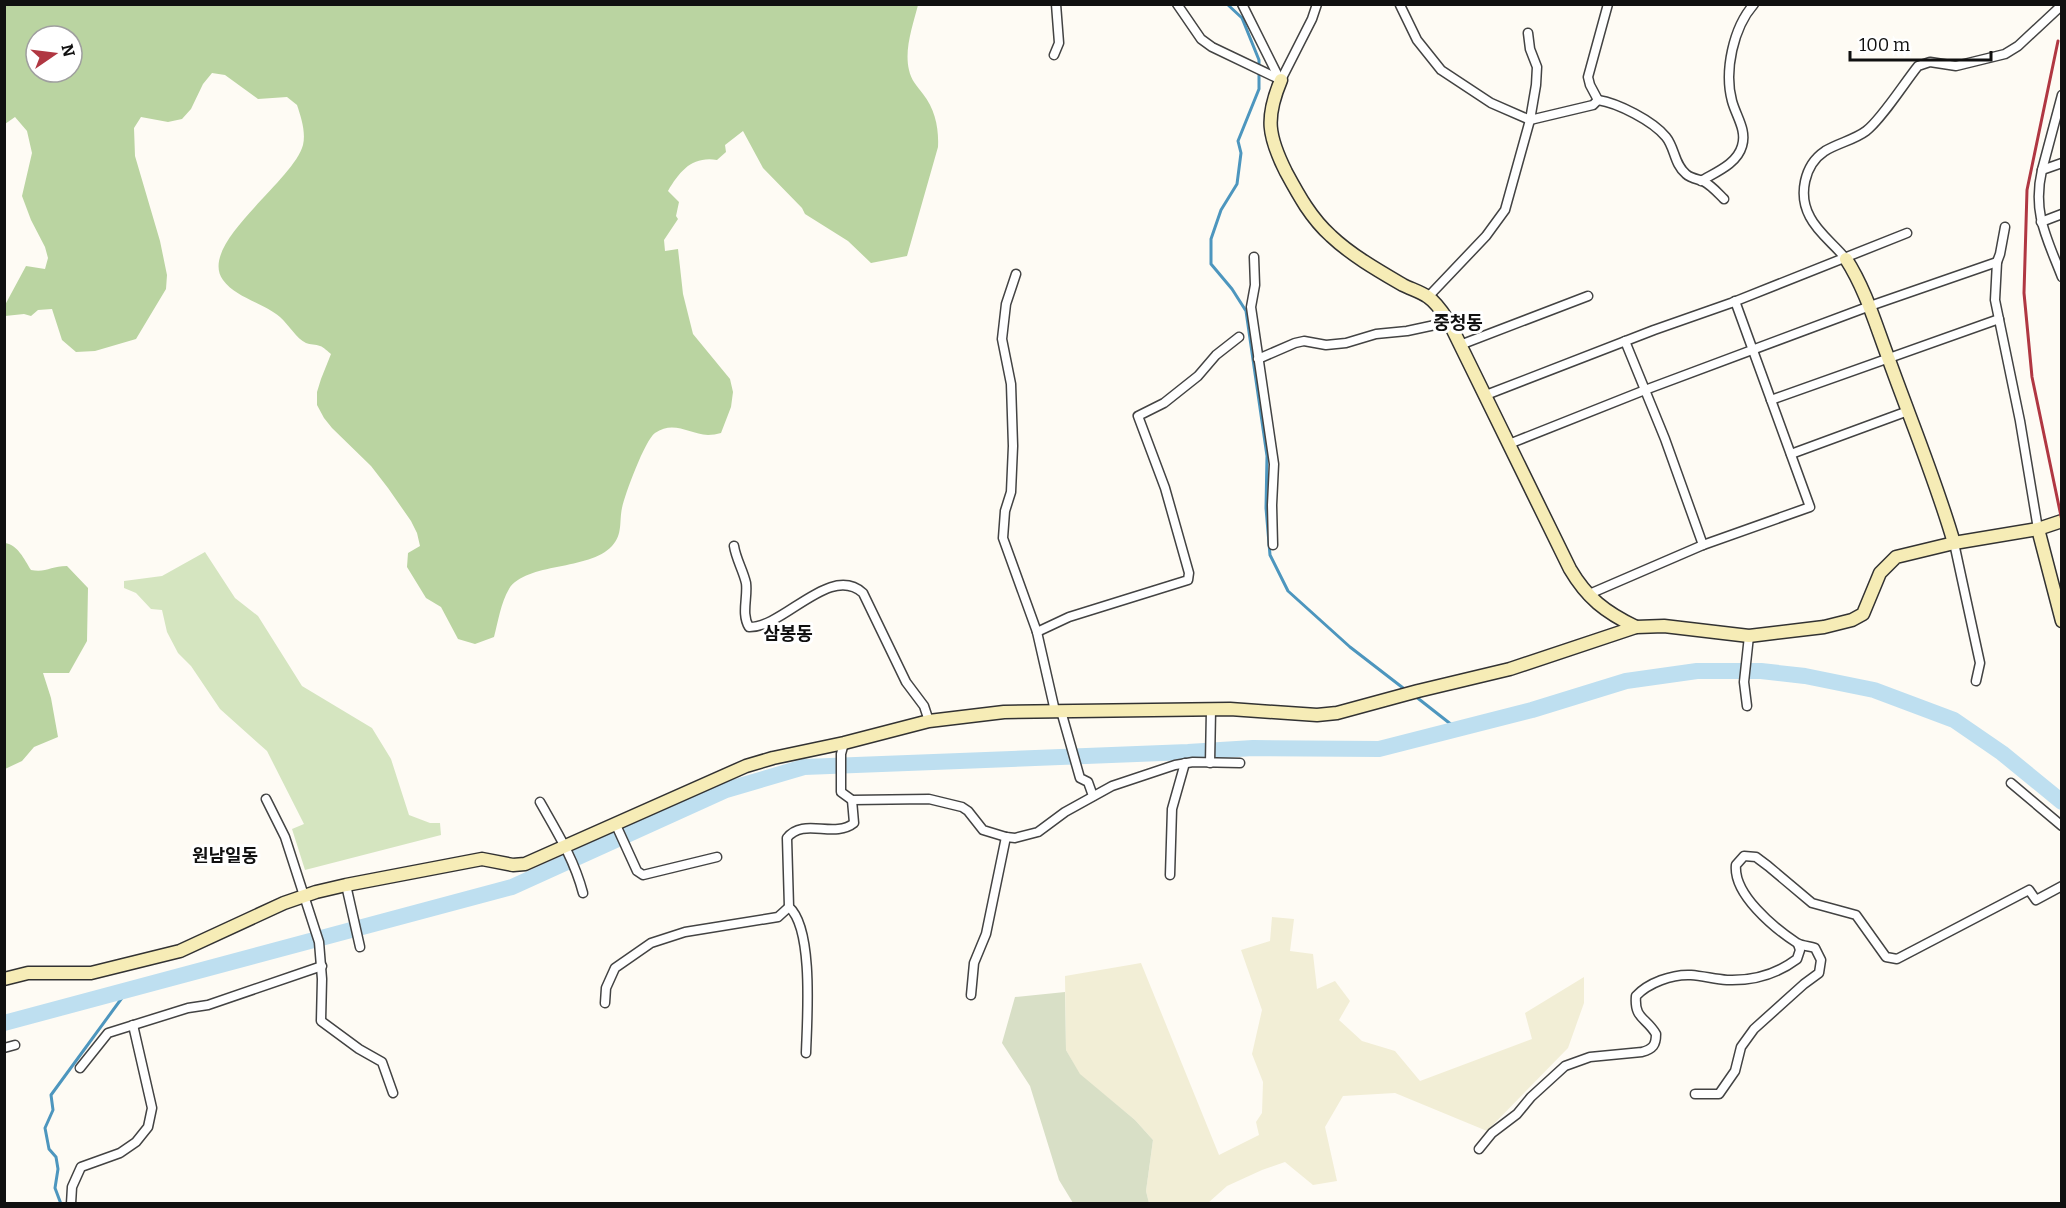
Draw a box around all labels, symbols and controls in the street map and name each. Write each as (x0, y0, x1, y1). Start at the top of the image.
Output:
north arrow (24, 24, 84, 84)
scale bar (1850, 24, 1991, 62)
text: 100 m (1859, 34, 1910, 56)
text: N (57, 42, 79, 59)
district label: 중청동 (1433, 312, 1483, 334)
district label: 삼봉동 (763, 623, 813, 645)
district label: 원남일동 (192, 845, 258, 867)

